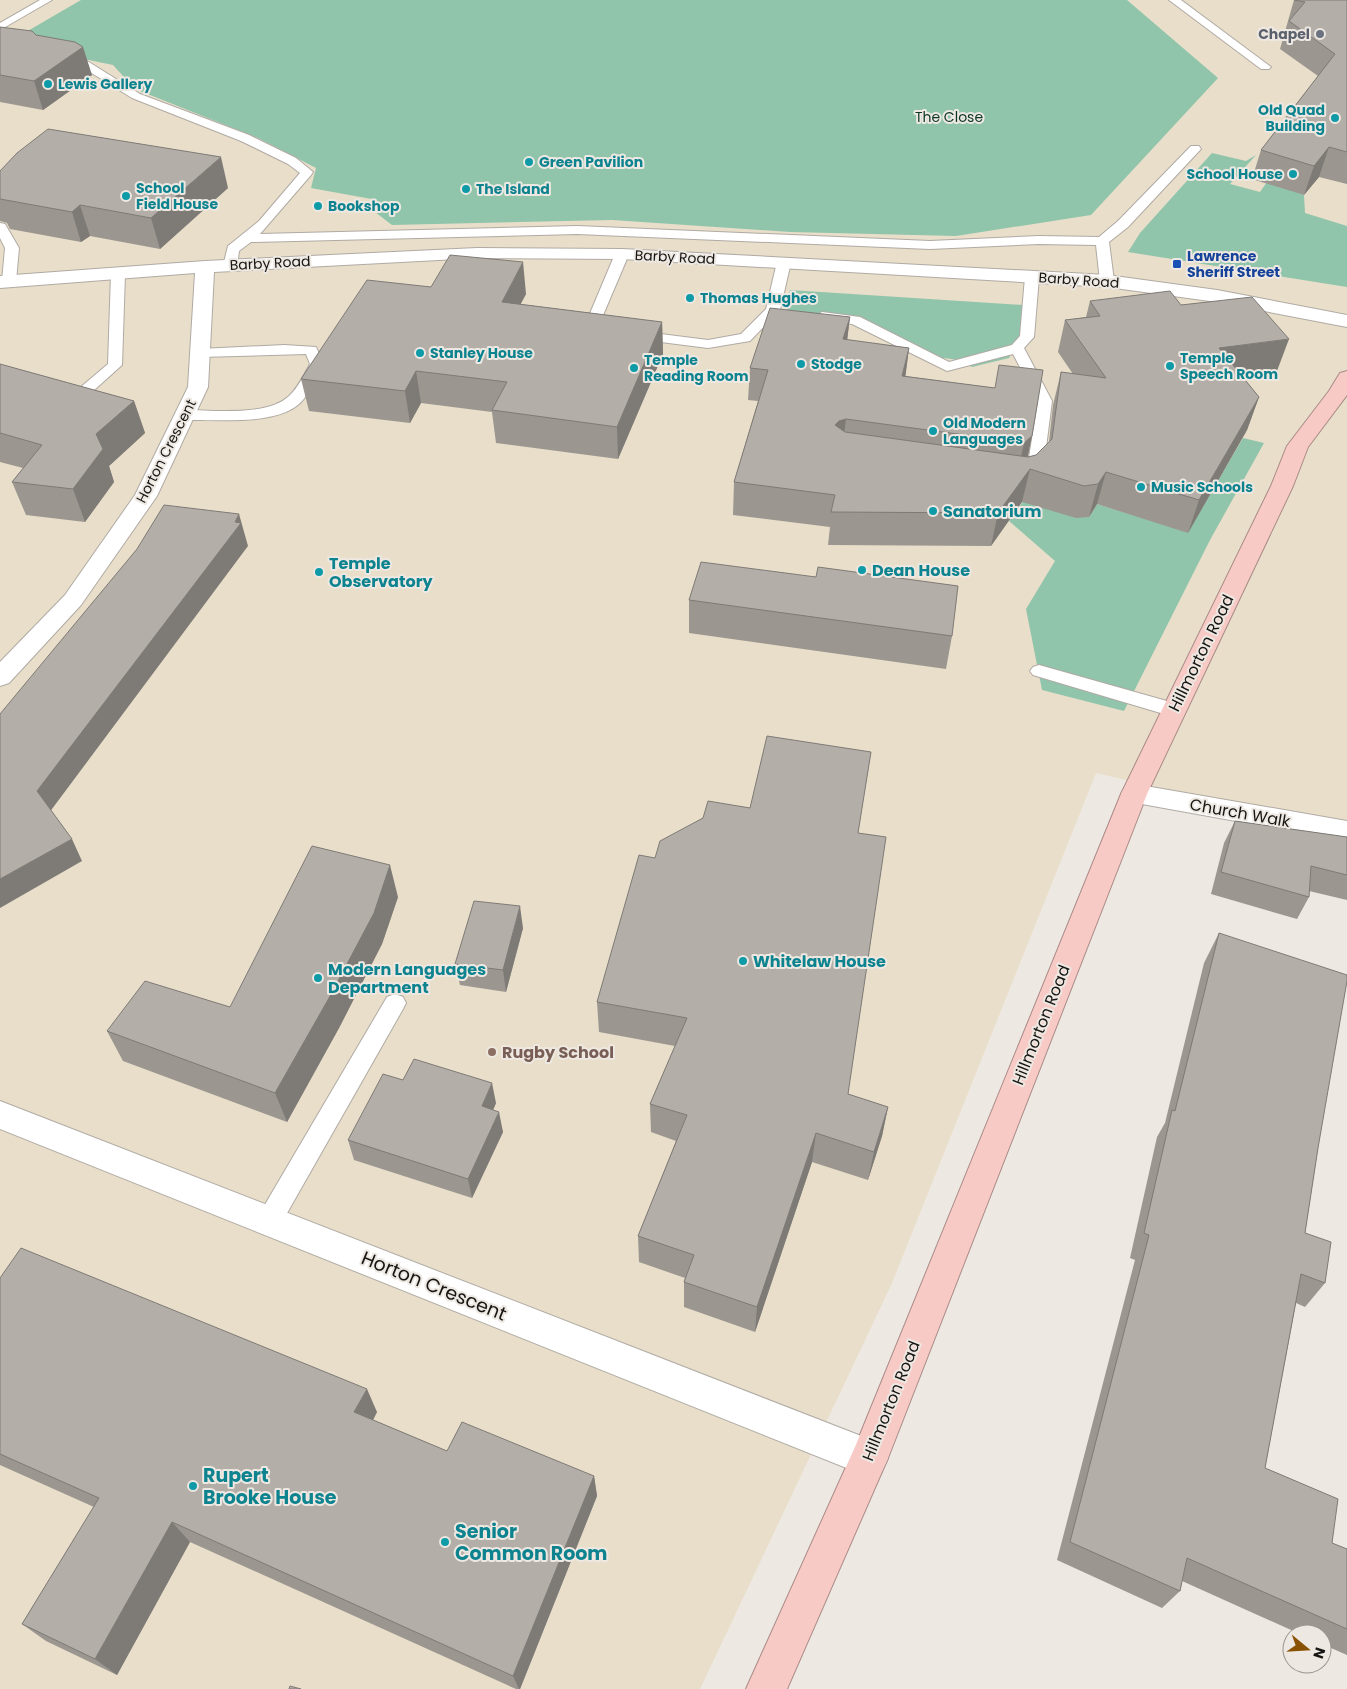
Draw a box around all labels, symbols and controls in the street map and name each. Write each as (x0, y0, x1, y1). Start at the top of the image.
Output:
place label: Chapel (1258, 24, 1310, 44)
marker: Chapel (1314, 28, 1326, 40)
place label: Lewis Gallery (58, 74, 152, 94)
marker: Lewis Gallery (42, 78, 54, 90)
place label: Old Quad Building (1258, 100, 1325, 136)
park label: The Close (915, 107, 983, 127)
marker: Old Quad Building (1329, 112, 1341, 124)
place label: Green Pavilion (539, 152, 643, 172)
marker: Green Pavilion (523, 156, 535, 168)
place label: School House (1187, 164, 1283, 184)
marker: School House (1287, 168, 1299, 180)
place label: School Field House (136, 178, 218, 214)
place label: The Island (476, 179, 550, 199)
marker: The Island (460, 183, 472, 195)
marker: School Field House (120, 190, 132, 202)
place label: Bookshop (328, 196, 400, 216)
marker: Bookshop (312, 200, 324, 212)
street label: Barby Road (634, 245, 716, 269)
place label: Lawrence Sheriff Street (1187, 246, 1280, 282)
street label: Barby Road (229, 251, 311, 275)
marker: Lawrence Sheriff Street (1171, 258, 1183, 270)
street label: Barby Road (1038, 267, 1120, 293)
place label: Thomas Hughes (700, 288, 817, 308)
marker: Thomas Hughes (684, 292, 696, 304)
place label: Stanley House (430, 343, 533, 363)
marker: Stanley House (414, 347, 426, 359)
place label: Temple Speech Room (1180, 348, 1278, 384)
place label: Temple Reading Room (644, 350, 749, 386)
place label: Stodge (811, 354, 862, 374)
marker: Stodge (795, 358, 807, 370)
marker: Temple Speech Room (1164, 360, 1176, 372)
marker: Temple Reading Room (628, 362, 640, 374)
street label: Horton Crescent (131, 396, 201, 506)
place label: Old Modern Languages (943, 413, 1026, 449)
marker: Old Modern Languages (927, 425, 939, 437)
place label: Music Schools (1151, 477, 1253, 497)
marker: Music Schools (1135, 481, 1147, 493)
place label: Sanatorium (943, 500, 1041, 523)
marker: Sanatorium (927, 505, 939, 517)
place label: Temple Observatory (329, 552, 433, 593)
place label: Dean House (872, 559, 970, 582)
marker: Dean House (856, 564, 868, 576)
marker: Temple Observatory (313, 566, 325, 578)
street label: Hillmorton Road (1163, 591, 1239, 715)
street label: Church Walk (1188, 793, 1293, 833)
place label: Whitelaw House (753, 950, 886, 973)
marker: Whitelaw House (737, 955, 749, 967)
place label: Modern Languages Department (328, 958, 486, 999)
street label: Hillmorton Road (1006, 961, 1076, 1089)
marker: Modern Languages Department (312, 972, 324, 984)
place label: Rugby School (502, 1041, 614, 1064)
marker: Rugby School (486, 1046, 498, 1058)
street label: Horton Crescent (357, 1245, 511, 1327)
street label: Hillmorton Road (856, 1337, 926, 1465)
place label: Rupert Brooke House (203, 1462, 337, 1511)
marker: Rupert Brooke House (187, 1480, 199, 1492)
place label: Senior Common Room (455, 1518, 607, 1567)
marker: Senior Common Room (439, 1536, 451, 1548)
north arrow (1282, 1624, 1332, 1674)
text: N (1308, 1645, 1331, 1661)

